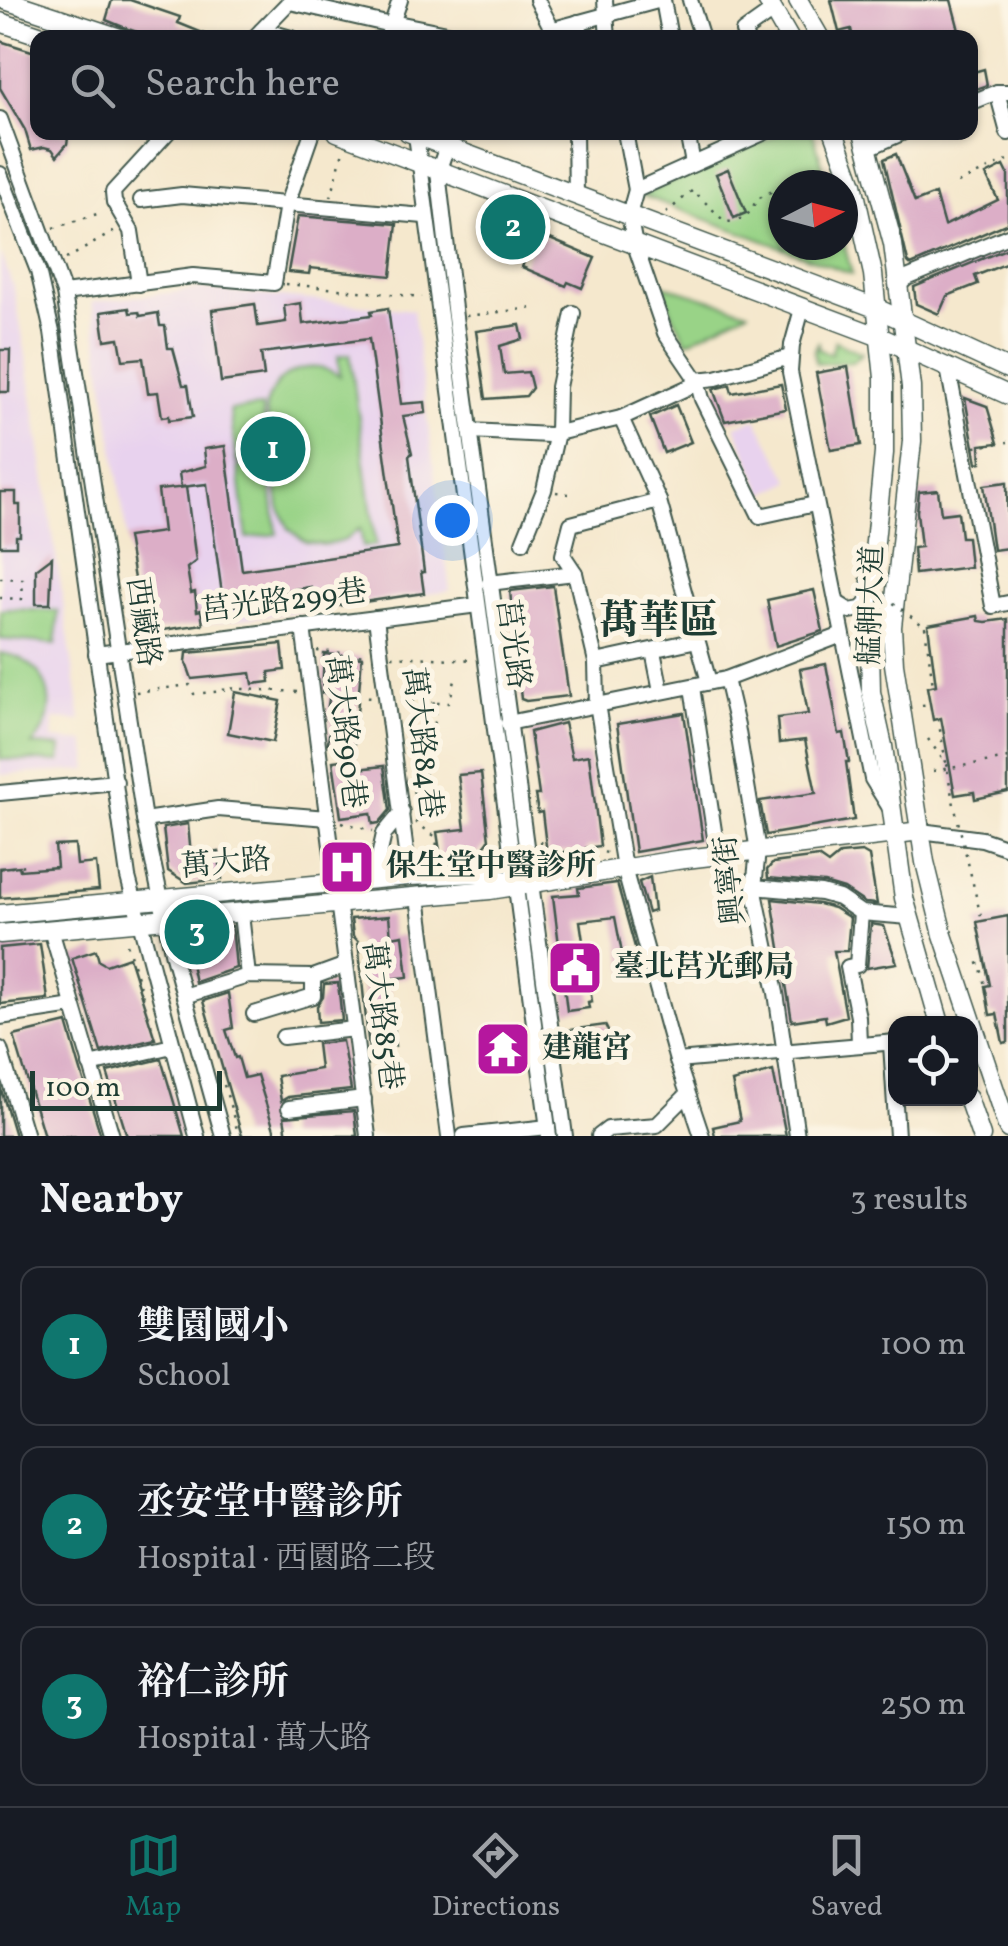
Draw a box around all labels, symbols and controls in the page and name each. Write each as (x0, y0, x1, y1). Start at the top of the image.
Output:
search box (30, 30, 978, 140)
icon: search (65, 58, 120, 113)
text: Search here (145, 59, 340, 112)
north arrow (768, 170, 858, 260)
pin: 2 (480, 190, 546, 264)
pin: 1 (240, 412, 306, 486)
your location (427, 495, 478, 546)
street label: 艋舺大道 (849, 544, 895, 666)
street label: 莒光路299巷 (198, 571, 370, 633)
street label: 西藏路 (115, 575, 169, 669)
district label: 萬華區 (599, 595, 719, 651)
street label: 莒光路 (485, 597, 539, 691)
street label: 萬大路90巷 (314, 653, 374, 811)
street label: 萬大路84巷 (391, 665, 451, 821)
street label: 興寧街 (705, 833, 757, 927)
hospital icon: 保生堂中醫診所 (317, 837, 377, 897)
street label: 萬大路 (179, 839, 273, 889)
place label: 保生堂中醫診所 (386, 846, 596, 888)
pin: 3 (164, 894, 230, 970)
public building icon: 臺北莒光郵局 (545, 938, 605, 998)
street label: 萬大路85巷 (351, 939, 411, 1093)
place label: 臺北莒光郵局 (614, 947, 794, 989)
map controls (888, 1016, 978, 1106)
button: locate (888, 1016, 978, 1106)
temple icon: 建龍宮 (473, 1019, 533, 1079)
place label: 建龍宮 (542, 1028, 632, 1070)
scale bar (30, 1066, 222, 1110)
text: 100 m (45, 1069, 120, 1108)
text: Nearby (40, 1172, 183, 1231)
text: 3 results (850, 1179, 968, 1223)
text: 雙園國小 (137, 1302, 289, 1355)
text: 1 (68, 1324, 81, 1368)
text: 100 m (880, 1324, 966, 1368)
text: School (137, 1355, 231, 1399)
text: 丞安堂中醫診所 (137, 1478, 403, 1531)
text: 2 (66, 1504, 83, 1548)
text: 150 m (885, 1504, 966, 1548)
text: Hospital · 西園路二段 (137, 1538, 436, 1582)
text: 裕仁診所 (137, 1658, 289, 1711)
text: 3 (66, 1684, 83, 1728)
text: 250 m (880, 1684, 966, 1728)
text: Hospital · 萬大路 (137, 1718, 372, 1762)
tab: Map (125, 1828, 181, 1927)
tab: Directions (432, 1828, 560, 1927)
tab: Saved (811, 1828, 883, 1927)

